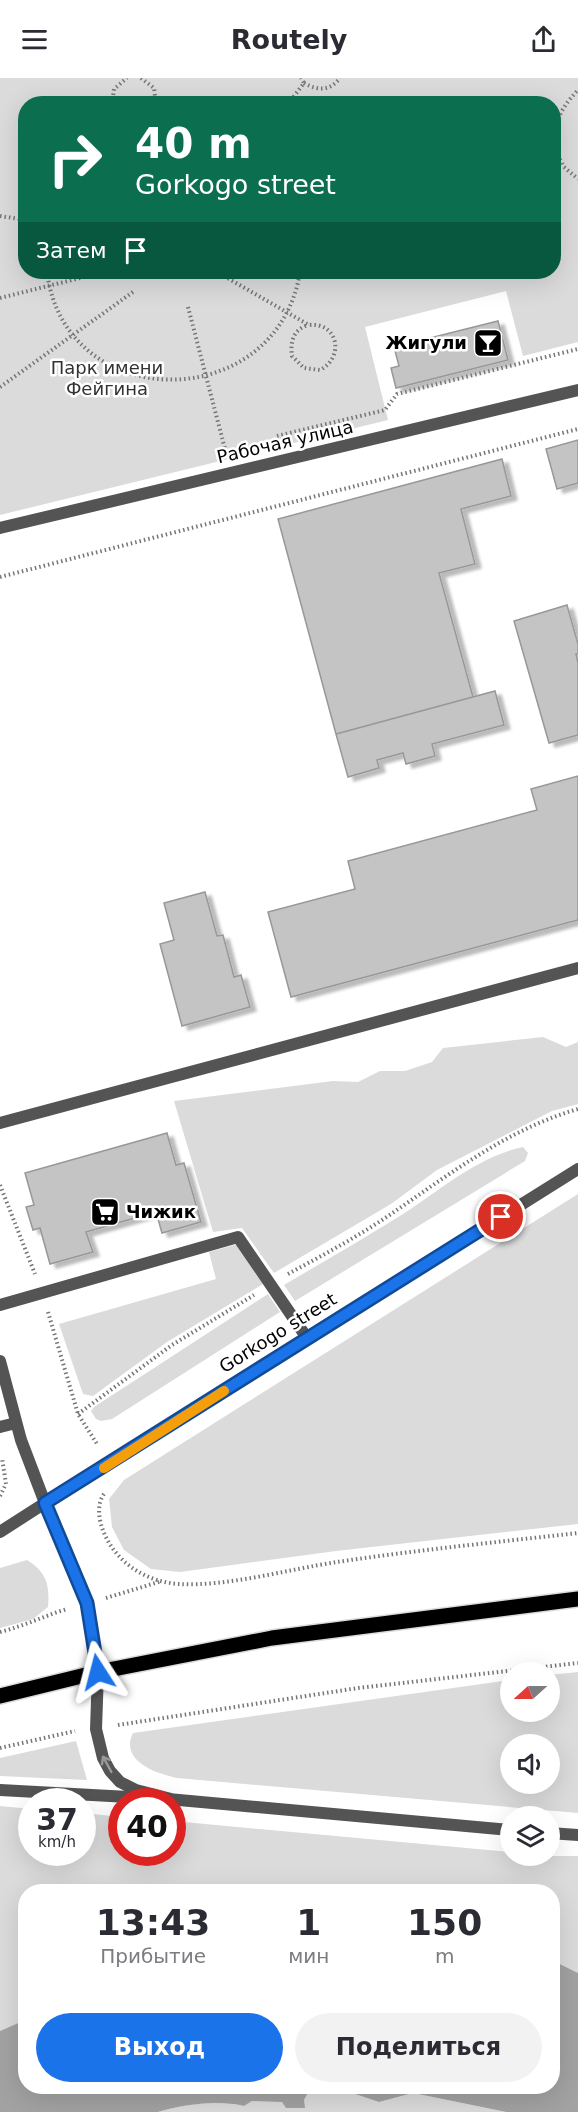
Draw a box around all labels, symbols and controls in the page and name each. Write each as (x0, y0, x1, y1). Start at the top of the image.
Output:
icon: menu (18, 23, 51, 56)
icon: share (527, 23, 560, 56)
text: Routely (231, 24, 347, 55)
text: 40 m (135, 119, 252, 168)
icon: right (36, 120, 114, 198)
text: Gorkogo street (135, 169, 336, 200)
icon: arrive (119, 234, 152, 267)
text: Затем (36, 238, 107, 263)
bar icon: Жигули (472, 327, 504, 359)
place label: Жигули (385, 332, 467, 353)
park label: Парк имени Фейгина (51, 357, 163, 399)
street label: Рабочая улица (215, 416, 355, 467)
pin (475, 1191, 526, 1242)
supermarket icon: Чижик (89, 1196, 121, 1228)
icon: arrive (484, 1200, 517, 1233)
place label: Чижик (126, 1201, 196, 1222)
street label: Gorkogo street (215, 1288, 340, 1377)
position arrow (66, 1640, 130, 1704)
north arrow (500, 1662, 560, 1722)
map controls (500, 1662, 560, 1866)
button: sound (500, 1734, 560, 1794)
one-way arrow (101, 1756, 112, 1774)
speed limit sign: 40 (108, 1788, 186, 1866)
text: 37 (36, 1802, 78, 1837)
button: layers (500, 1806, 560, 1866)
text: km/h (38, 1833, 76, 1851)
text: 13:43 (96, 1902, 210, 1943)
text: 1 (296, 1902, 321, 1943)
text: 150 (407, 1902, 482, 1943)
text: Прибытие (100, 1944, 206, 1968)
text: мин (288, 1944, 329, 1968)
text: m (435, 1944, 454, 1968)
button: Выход (36, 2013, 283, 2082)
button: Поделиться (295, 2013, 542, 2082)

